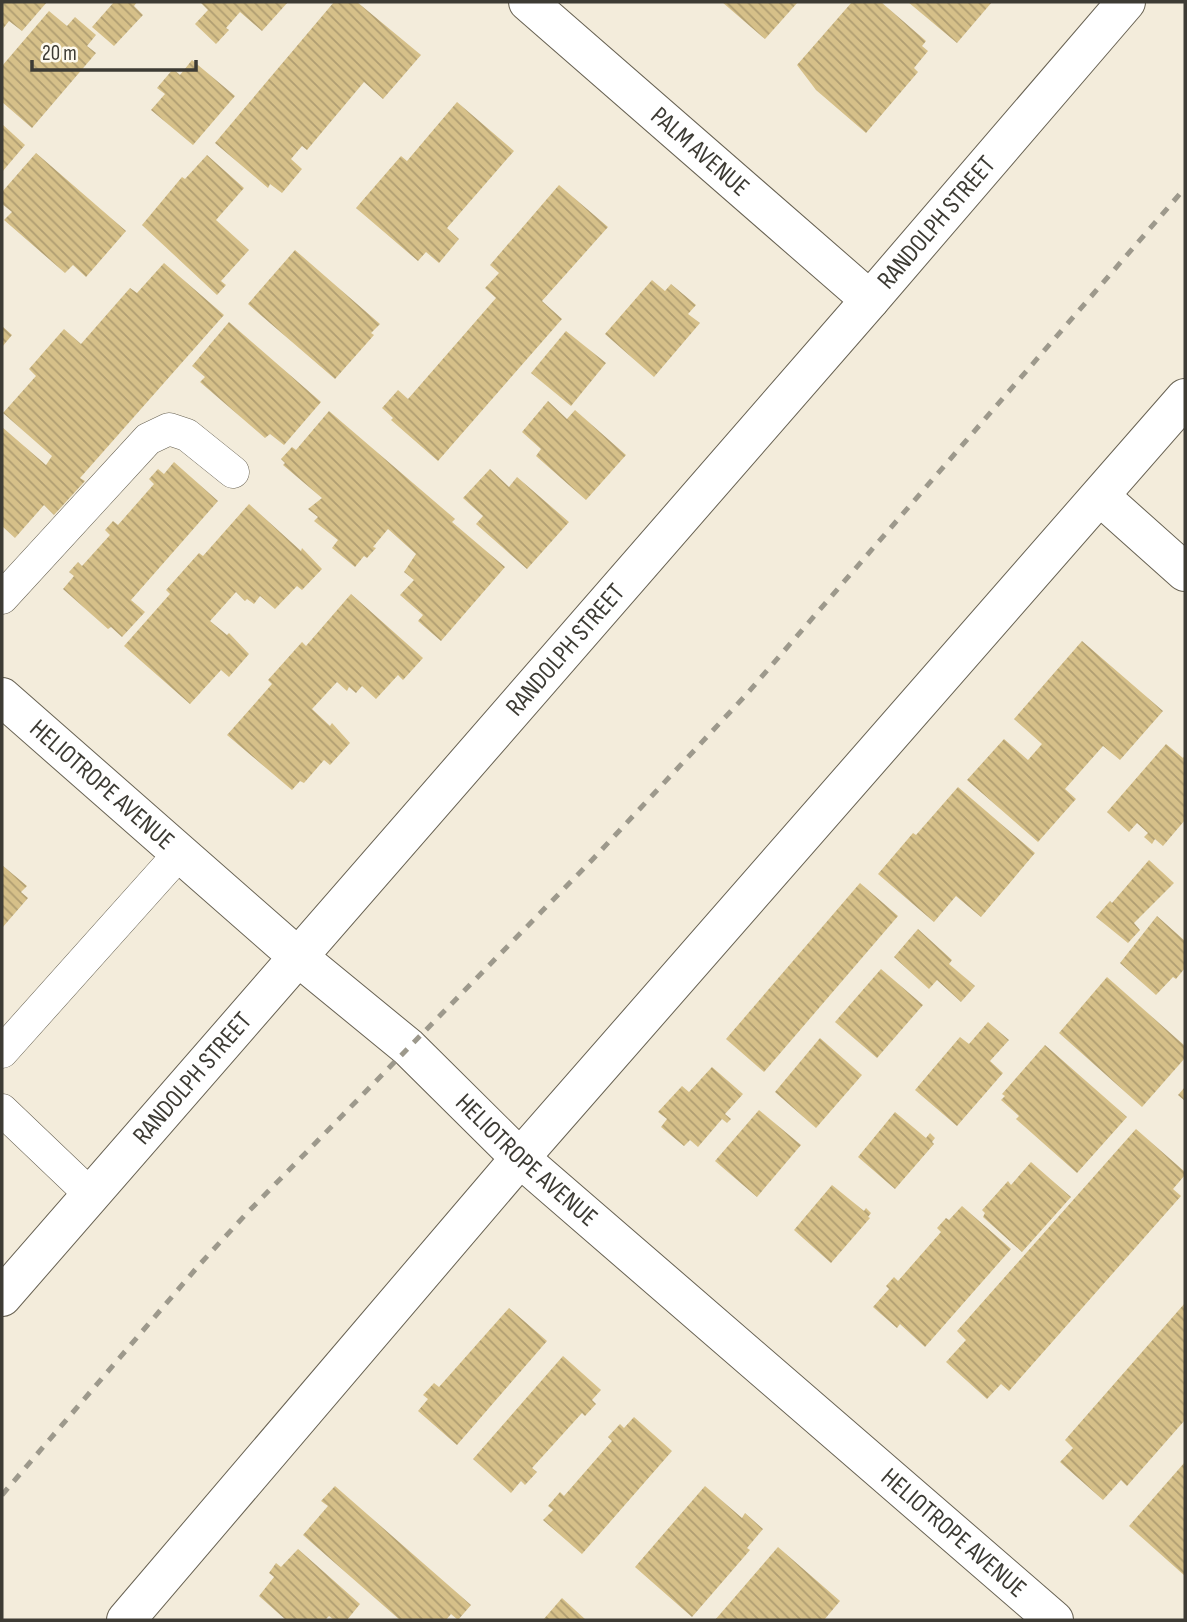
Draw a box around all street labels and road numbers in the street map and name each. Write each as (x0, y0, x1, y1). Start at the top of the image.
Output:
street label: PALM AVENUE (644, 101, 755, 203)
street label: RANDOLPH STREET (871, 150, 1002, 295)
street label: RANDOLPH STREET (499, 577, 631, 722)
street label: HELIOTROPE AVENUE (23, 713, 181, 856)
street label: RANDOLPH STREET (126, 1006, 258, 1151)
street label: HELIOTROPE AVENUE (449, 1087, 604, 1233)
street label: HELIOTROPE AVENUE (875, 1462, 1032, 1604)

